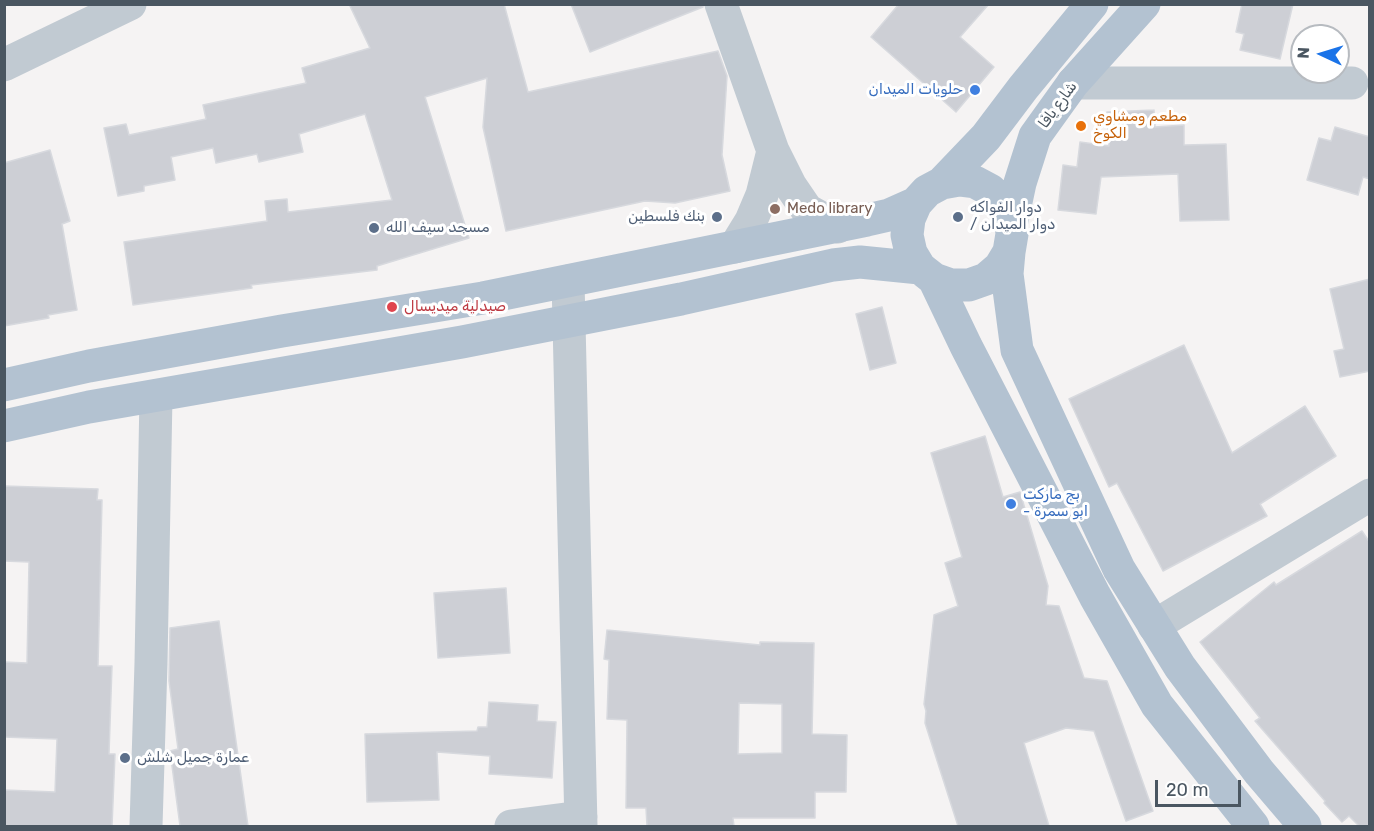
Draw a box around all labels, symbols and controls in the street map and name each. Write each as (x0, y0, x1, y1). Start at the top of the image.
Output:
north arrow (1290, 24, 1350, 84)
text: N (1294, 46, 1313, 59)
street label: شارع يافا (1035, 78, 1081, 132)
place label: حلويات الميدان (868, 81, 963, 99)
marker: حلويات الميدان (968, 83, 982, 97)
place label: مطعم ومشاوي الكوخ (1093, 108, 1187, 143)
marker: مطعم ومشاوي الكوخ (1074, 119, 1088, 133)
place label: دوار الفواكه / دوار الميدان (970, 199, 1055, 234)
place label: Medo library (787, 200, 873, 218)
marker: Medo library (768, 202, 782, 216)
place label: بنك فلسطين (628, 208, 705, 226)
marker: بنك فلسطين (710, 210, 724, 224)
marker: دوار الفواكه / دوار الميدان (951, 210, 965, 224)
place label: مسجد سيف الله (386, 219, 490, 237)
marker: مسجد سيف الله (367, 221, 381, 235)
place label: صيدلية ميديسال (404, 298, 506, 316)
marker: صيدلية ميديسال (385, 300, 399, 314)
place label: بج ماركت - ابو سمرة (1023, 486, 1088, 521)
marker: بج ماركت - ابو سمرة (1004, 497, 1018, 511)
place label: عمارة جميل شلش (137, 749, 249, 767)
marker: عمارة جميل شلش (118, 751, 132, 765)
scale bar (1158, 768, 1244, 806)
text: 20 m (1166, 779, 1208, 801)

